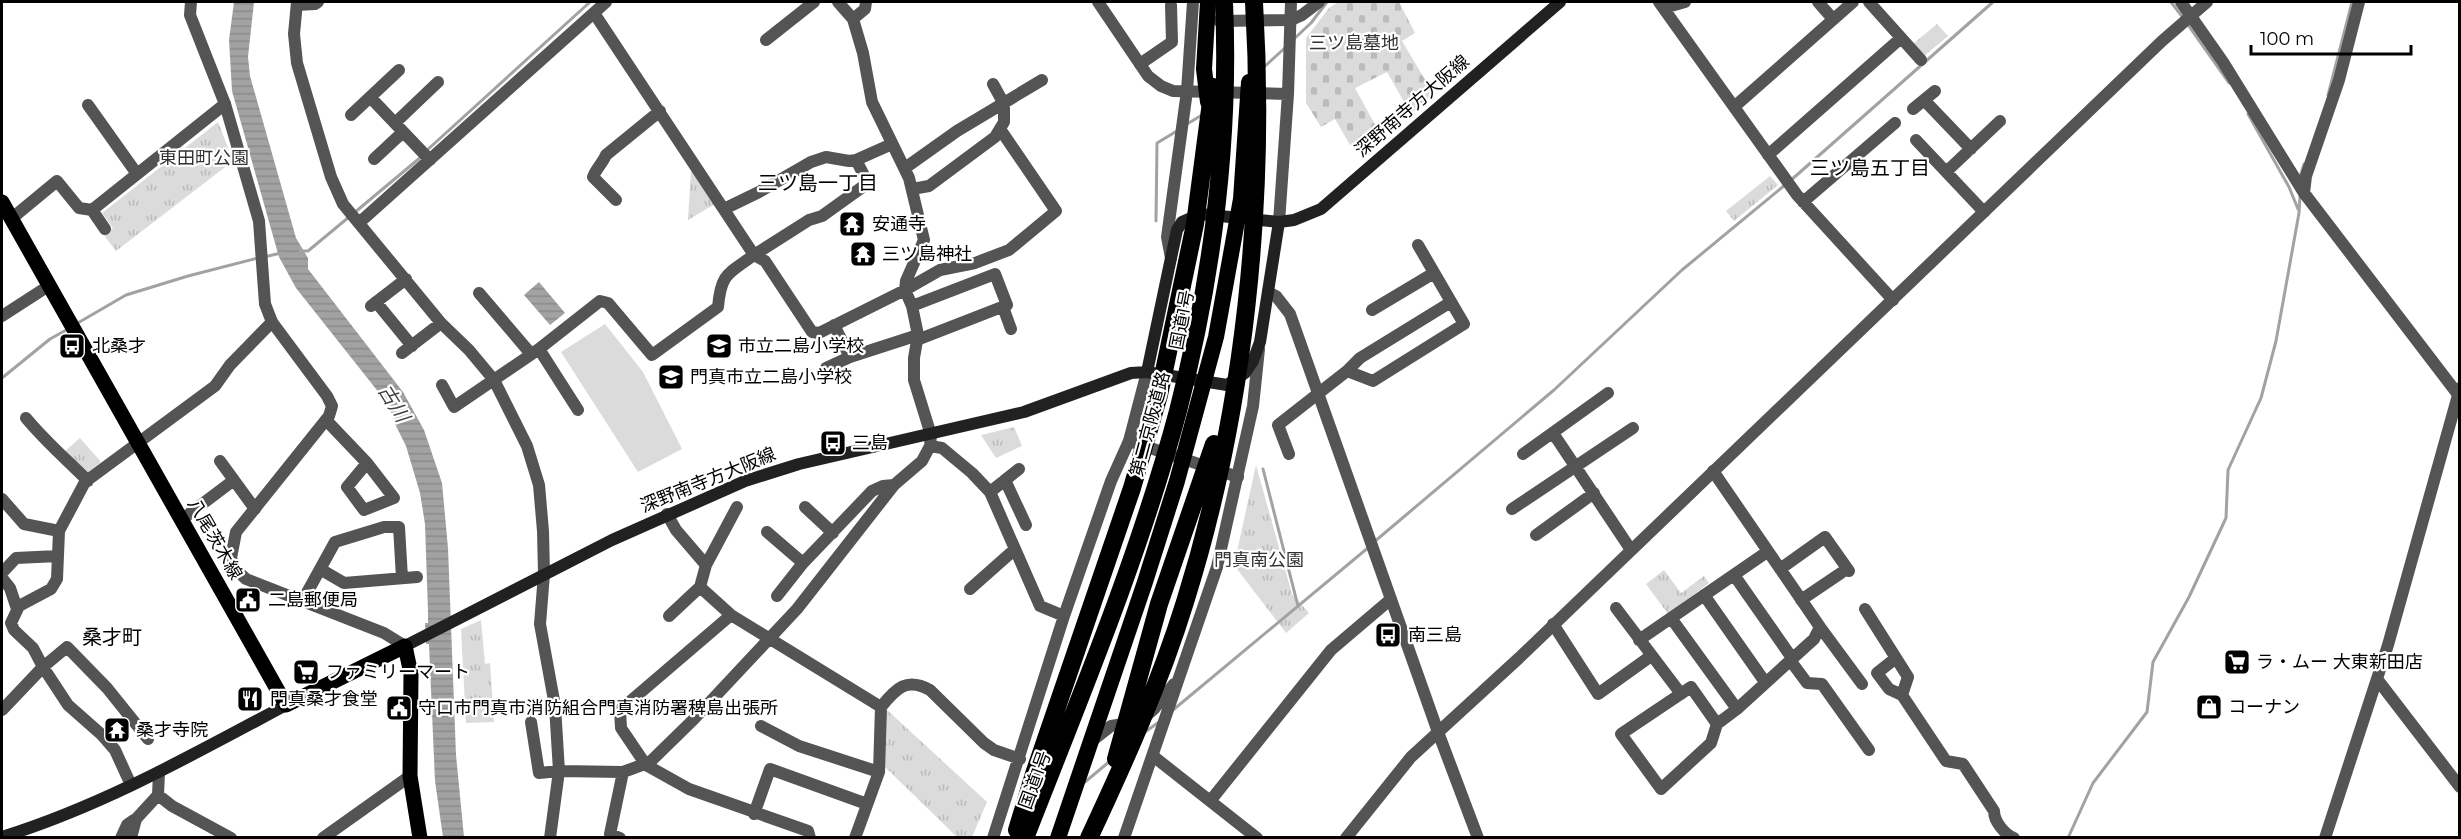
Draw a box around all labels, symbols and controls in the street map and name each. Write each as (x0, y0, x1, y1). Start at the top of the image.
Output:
scale bar (2251, 18, 2412, 56)
text: 100 m (2260, 28, 2314, 50)
park label: 三ツ島墓地 (1309, 32, 1399, 54)
street label: 深野南寺方大阪線 (1350, 50, 1474, 162)
park label: 東田町公園 (159, 147, 249, 169)
district label: 三ツ島五丁目 (1810, 156, 1930, 180)
district label: 三ツ島一丁目 (758, 171, 878, 195)
temple icon: 安通寺 (837, 209, 867, 239)
place label: 安通寺 (872, 213, 926, 235)
temple icon: 三ツ島神社 (848, 239, 878, 269)
place label: 三ツ島神社 (882, 243, 972, 265)
street label: 国道1号 (1165, 288, 1199, 352)
bus stop icon: 北桑才 (57, 331, 87, 361)
school or university icon: 市立二島小学校 (704, 331, 734, 361)
place label: 北桑才 (92, 335, 146, 357)
place label: 市立二島小学校 (738, 335, 864, 357)
school or university icon: 門真市立二島小学校 (656, 362, 686, 392)
place label: 門真市立二島小学校 (690, 366, 852, 388)
street label: 第二京阪道路 (1125, 369, 1175, 479)
water label: 古川 (373, 380, 416, 428)
bus stop icon: 三島 (818, 428, 848, 458)
place label: 三島 (852, 432, 888, 454)
street label: 深野南寺方大阪線 (637, 443, 779, 517)
street label: 八尾茨木線 (183, 495, 247, 583)
park label: 門真南公園 (1214, 549, 1304, 571)
public building icon: 二島郵便局 (233, 585, 263, 615)
place label: 二島郵便局 (268, 589, 358, 611)
bus stop icon: 南三島 (1373, 620, 1403, 650)
place label: 南三島 (1408, 624, 1462, 646)
district label: 桑才町 (82, 625, 142, 649)
supermarket icon: ラ・ムー 大東新田店 (2222, 647, 2252, 677)
place label: ラ・ムー 大東新田店 (2256, 651, 2423, 673)
supermarket icon: ファミリーマート (291, 657, 321, 687)
place label: ファミリーマート (326, 661, 470, 683)
restaurant icon: 門真桑才食堂 (235, 684, 265, 714)
place label: 門真桑才食堂 (270, 688, 378, 710)
shop icon: コーナン (2194, 692, 2224, 722)
public building icon: 守口市門真市消防組合門真消防署稗島出張所 (384, 693, 414, 723)
place label: コーナン (2228, 696, 2300, 718)
place label: 守口市門真市消防組合門真消防署稗島出張所 (418, 697, 778, 719)
temple icon: 桑才寺院 (102, 715, 132, 745)
place label: 桑才寺院 (136, 719, 208, 741)
street label: 国道1号 (1014, 748, 1056, 812)

